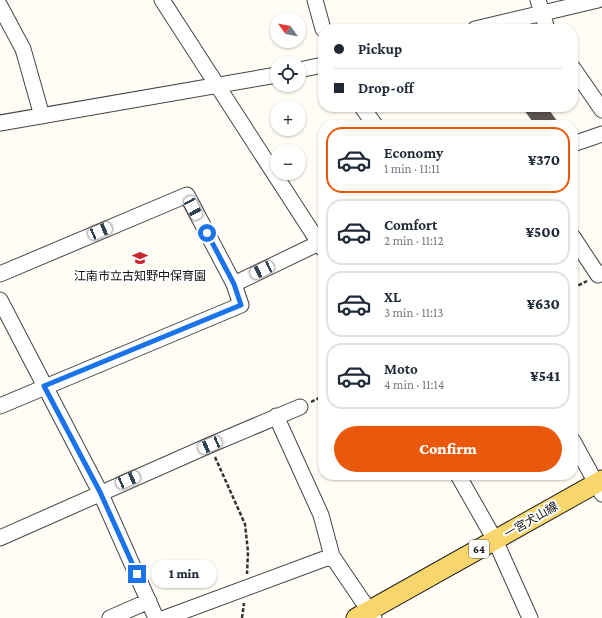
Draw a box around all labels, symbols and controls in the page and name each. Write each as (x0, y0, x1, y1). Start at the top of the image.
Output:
north arrow (270, 12, 306, 48)
map controls (270, 12, 306, 180)
text: Pickup (358, 41, 402, 57)
button: locate (270, 56, 306, 92)
text: Drop-off (358, 80, 414, 96)
button: + (270, 100, 306, 136)
icon: car (336, 142, 372, 178)
button: − (270, 144, 306, 180)
text: Economy (384, 145, 443, 161)
text: ¥370 (528, 152, 560, 168)
text: 1 min · 11:11 (384, 161, 440, 176)
car (182, 195, 204, 221)
icon: car (336, 214, 372, 250)
text: Comfort (384, 217, 438, 233)
car (87, 221, 113, 241)
route start (198, 224, 216, 242)
text: ¥500 (525, 224, 560, 240)
text: 2 min · 11:12 (384, 233, 444, 248)
school or university icon: 江南市立古知野中保育園 (131, 249, 149, 267)
car (249, 259, 275, 281)
place label: 江南市立古知野中保育園 (74, 269, 206, 283)
icon: car (336, 286, 372, 322)
text: XL (384, 289, 401, 305)
text: ¥630 (526, 296, 560, 312)
text: 3 min · 11:13 (384, 305, 444, 320)
icon: car (336, 358, 372, 394)
text: Moto (384, 361, 418, 377)
text: ¥541 (530, 368, 560, 384)
text: 4 min · 11:14 (384, 377, 444, 392)
button: Confirm (334, 426, 562, 472)
car (197, 435, 223, 455)
car (115, 470, 141, 490)
street label: 一宮犬山線 (502, 499, 560, 541)
road number: 64 (469, 540, 489, 558)
callout: 1 min (151, 560, 217, 588)
route end (128, 565, 146, 583)
text: 1 min (169, 566, 199, 581)

